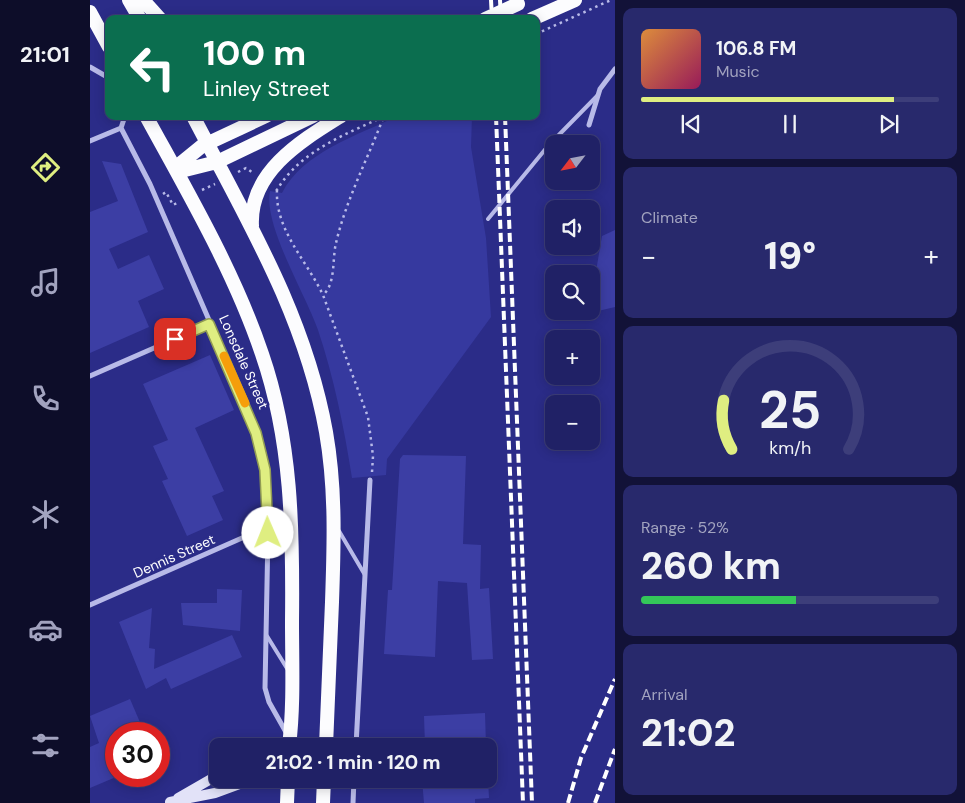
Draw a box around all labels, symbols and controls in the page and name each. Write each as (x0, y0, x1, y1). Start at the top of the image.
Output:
text: 100 m (203, 30, 306, 76)
icon: left (120, 35, 185, 100)
text: 106.8 FM (716, 36, 796, 61)
text: 21:01 (20, 40, 70, 69)
text: Music (716, 61, 760, 82)
text: Linley Street (203, 74, 330, 103)
icon: previous (677, 110, 705, 138)
icon: pause (776, 110, 804, 138)
icon: next (875, 110, 903, 138)
north arrow (545, 135, 600, 190)
map controls (545, 135, 600, 450)
icon: directions (28, 150, 63, 185)
button: sound (545, 200, 600, 255)
text: Climate (641, 207, 698, 228)
text: 19° (764, 231, 816, 281)
text: − (641, 238, 656, 275)
text: + (924, 238, 939, 275)
icon: music (28, 265, 63, 300)
button: search (545, 265, 600, 320)
street label: Lonsdale Street (215, 312, 273, 412)
pin (154, 318, 196, 360)
icon: arrive (161, 325, 189, 353)
button: + (545, 330, 600, 385)
text: 25 (759, 376, 821, 444)
icon: phone (28, 381, 63, 416)
button: − (545, 395, 600, 450)
text: km/h (769, 436, 811, 460)
icon: climate (28, 497, 63, 532)
position arrow (241, 506, 293, 558)
text: Range · 52% (641, 517, 729, 538)
street label: Dennis Street (130, 530, 218, 582)
text: 260 km (641, 541, 781, 591)
icon: car (28, 612, 63, 647)
text: Arrival (641, 684, 688, 705)
text: 21:02 (641, 708, 736, 758)
speed limit sign: 30 (105, 722, 170, 787)
icon: filters (28, 728, 63, 763)
text: 21:02 · 1 min · 120 m (266, 750, 440, 775)

